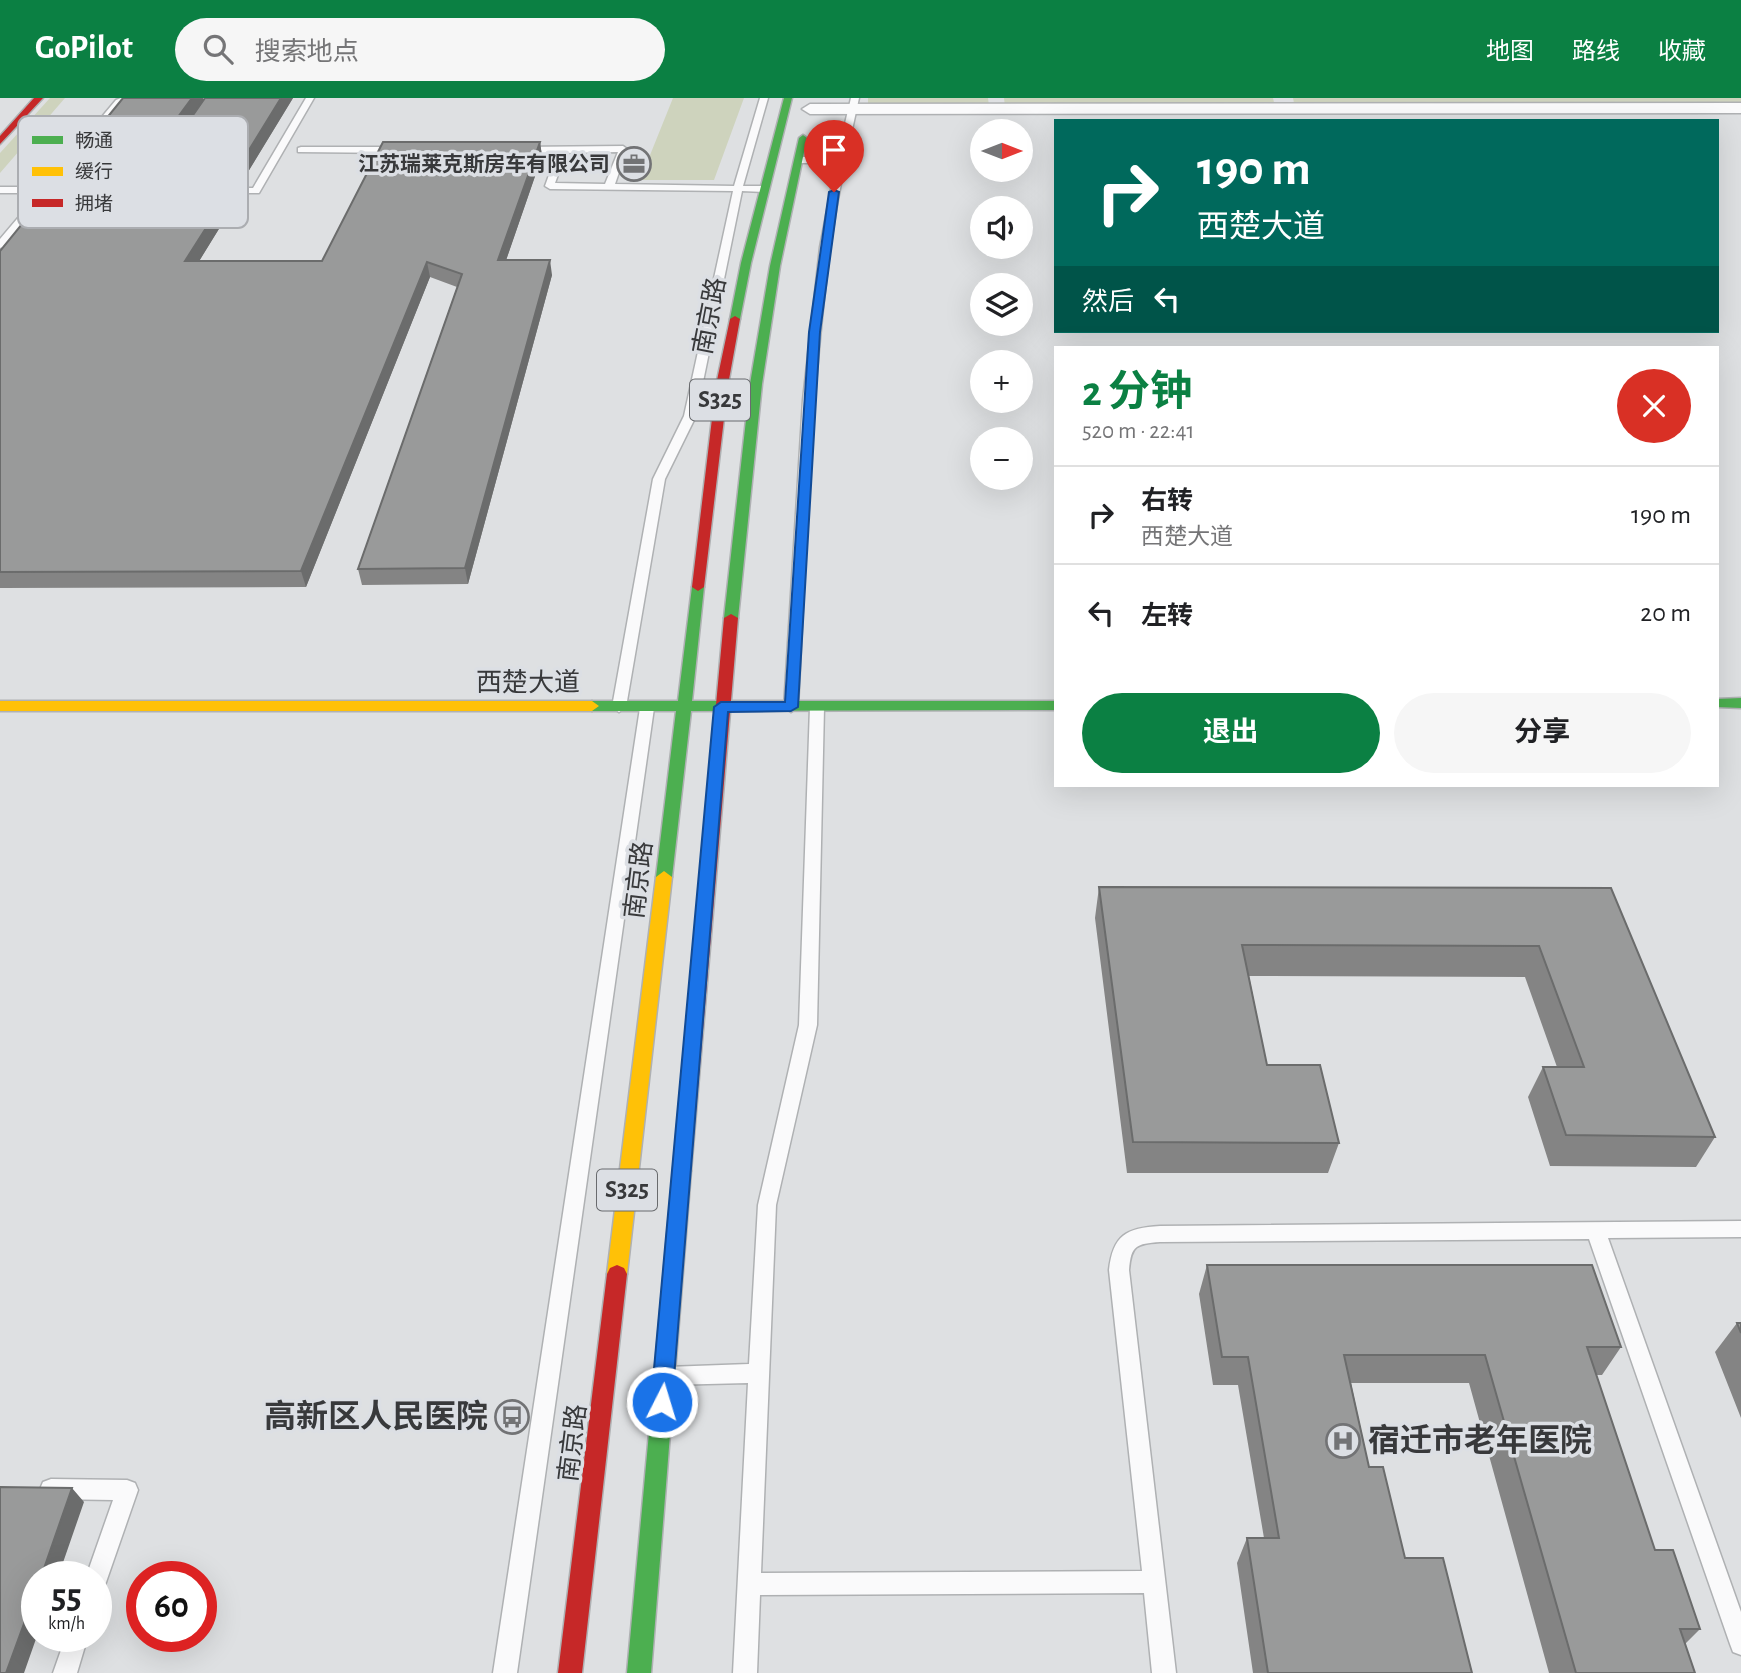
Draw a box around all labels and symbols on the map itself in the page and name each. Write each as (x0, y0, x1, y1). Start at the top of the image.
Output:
legend (18, 116, 248, 228)
north arrow (970, 119, 1032, 182)
pin (804, 120, 864, 192)
text: 畅通 (75, 131, 113, 151)
office icon: 江苏瑞莱克斯房车有限公司 (615, 145, 653, 183)
place label: 江苏瑞莱克斯房车有限公司 (358, 152, 610, 175)
text: 缓行 (75, 161, 113, 182)
text: 拥堵 (75, 193, 113, 214)
street label: 南京路 (688, 275, 730, 357)
road number: S325 (690, 380, 750, 421)
street label: 西楚大道 (476, 668, 580, 696)
street label: 南京路 (619, 839, 657, 920)
road number: S325 (597, 1170, 657, 1210)
position arrow (625, 1365, 699, 1439)
bus stop icon: 高新区人民医院 (493, 1398, 531, 1436)
place label: 高新区人民医院 (264, 1399, 488, 1433)
street label: 南京路 (553, 1402, 591, 1483)
hospital icon: 宿迁市老年医院 (1324, 1422, 1362, 1460)
place label: 宿迁市老年医院 (1368, 1423, 1592, 1457)
speed limit sign: 60 (126, 1561, 217, 1652)

